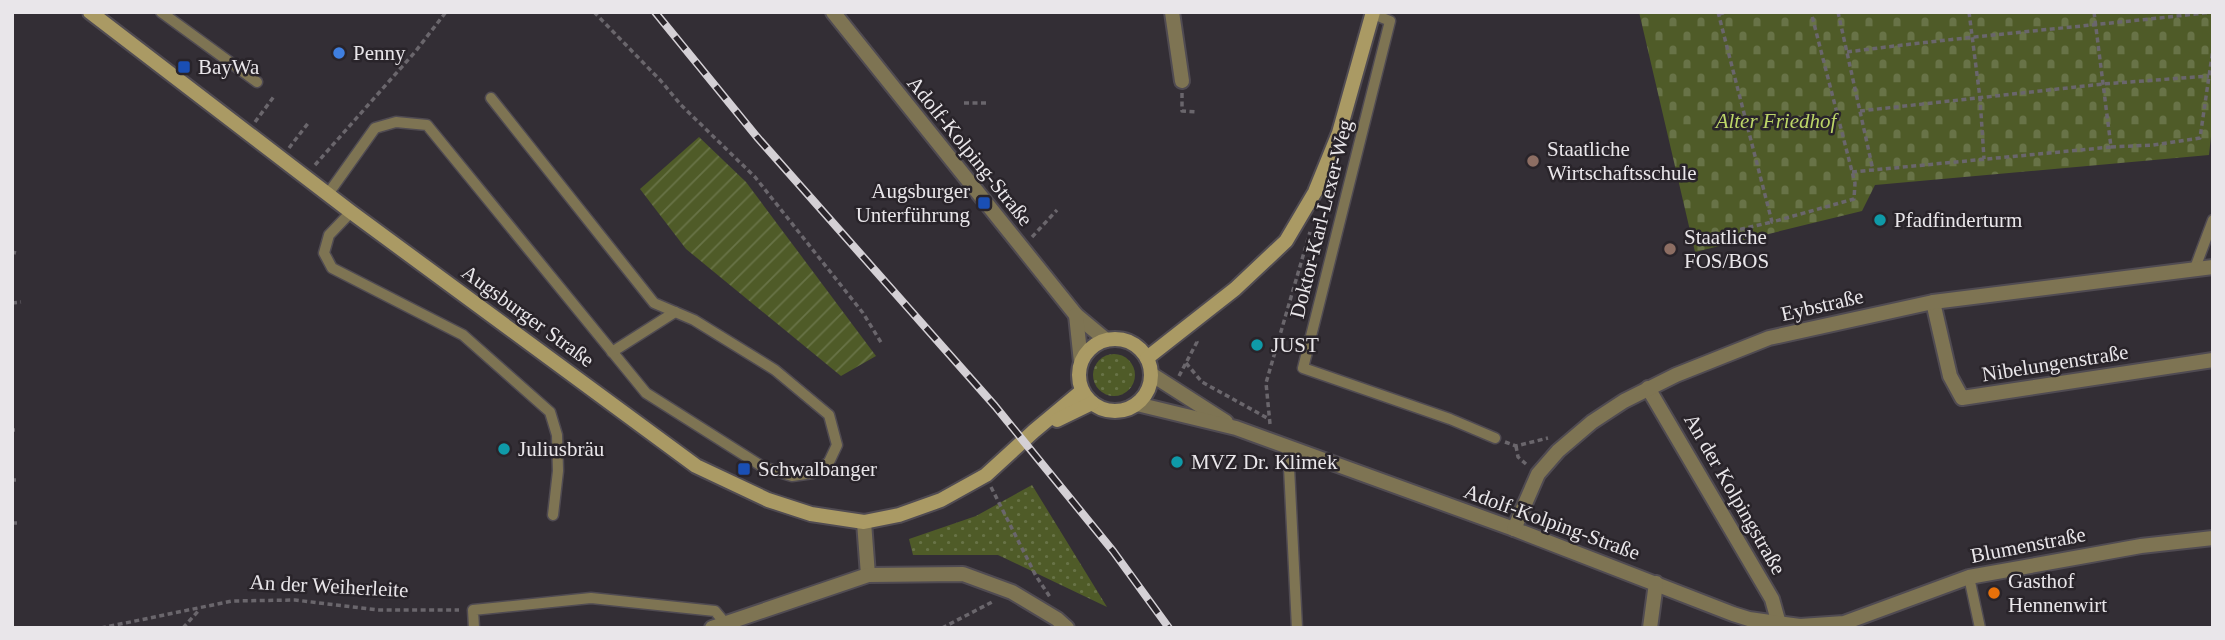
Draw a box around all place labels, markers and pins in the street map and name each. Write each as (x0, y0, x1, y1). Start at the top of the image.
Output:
place label: Penny (353, 41, 406, 65)
marker: Penny (331, 45, 347, 61)
place label: BayWa (198, 55, 260, 79)
marker: BayWa (176, 59, 192, 75)
place label: Staatliche Wirtschaftsschule (1547, 137, 1697, 185)
marker: Staatliche Wirtschaftsschule (1525, 153, 1541, 169)
place label: Augsburger Unterführung (856, 179, 970, 227)
marker: Augsburger Unterführung (976, 195, 992, 211)
place label: Pfadfinderturm (1894, 208, 2022, 232)
marker: Pfadfinderturm (1872, 212, 1888, 228)
place label: Staatliche FOS/BOS (1684, 225, 1769, 273)
marker: Staatliche FOS/BOS (1662, 241, 1678, 257)
place label: JUST (1271, 333, 1319, 357)
marker: JUST (1249, 337, 1265, 353)
place label: Juliusbräu (518, 437, 605, 461)
marker: Juliusbräu (496, 441, 512, 457)
place label: MVZ Dr. Klimek (1191, 450, 1338, 474)
marker: MVZ Dr. Klimek (1169, 454, 1185, 470)
place label: Schwalbanger (758, 457, 877, 481)
marker: Schwalbanger (736, 461, 752, 477)
place label: Gasthof Hennenwirt (2008, 569, 2107, 617)
marker: Gasthof Hennenwirt (1986, 585, 2002, 601)

